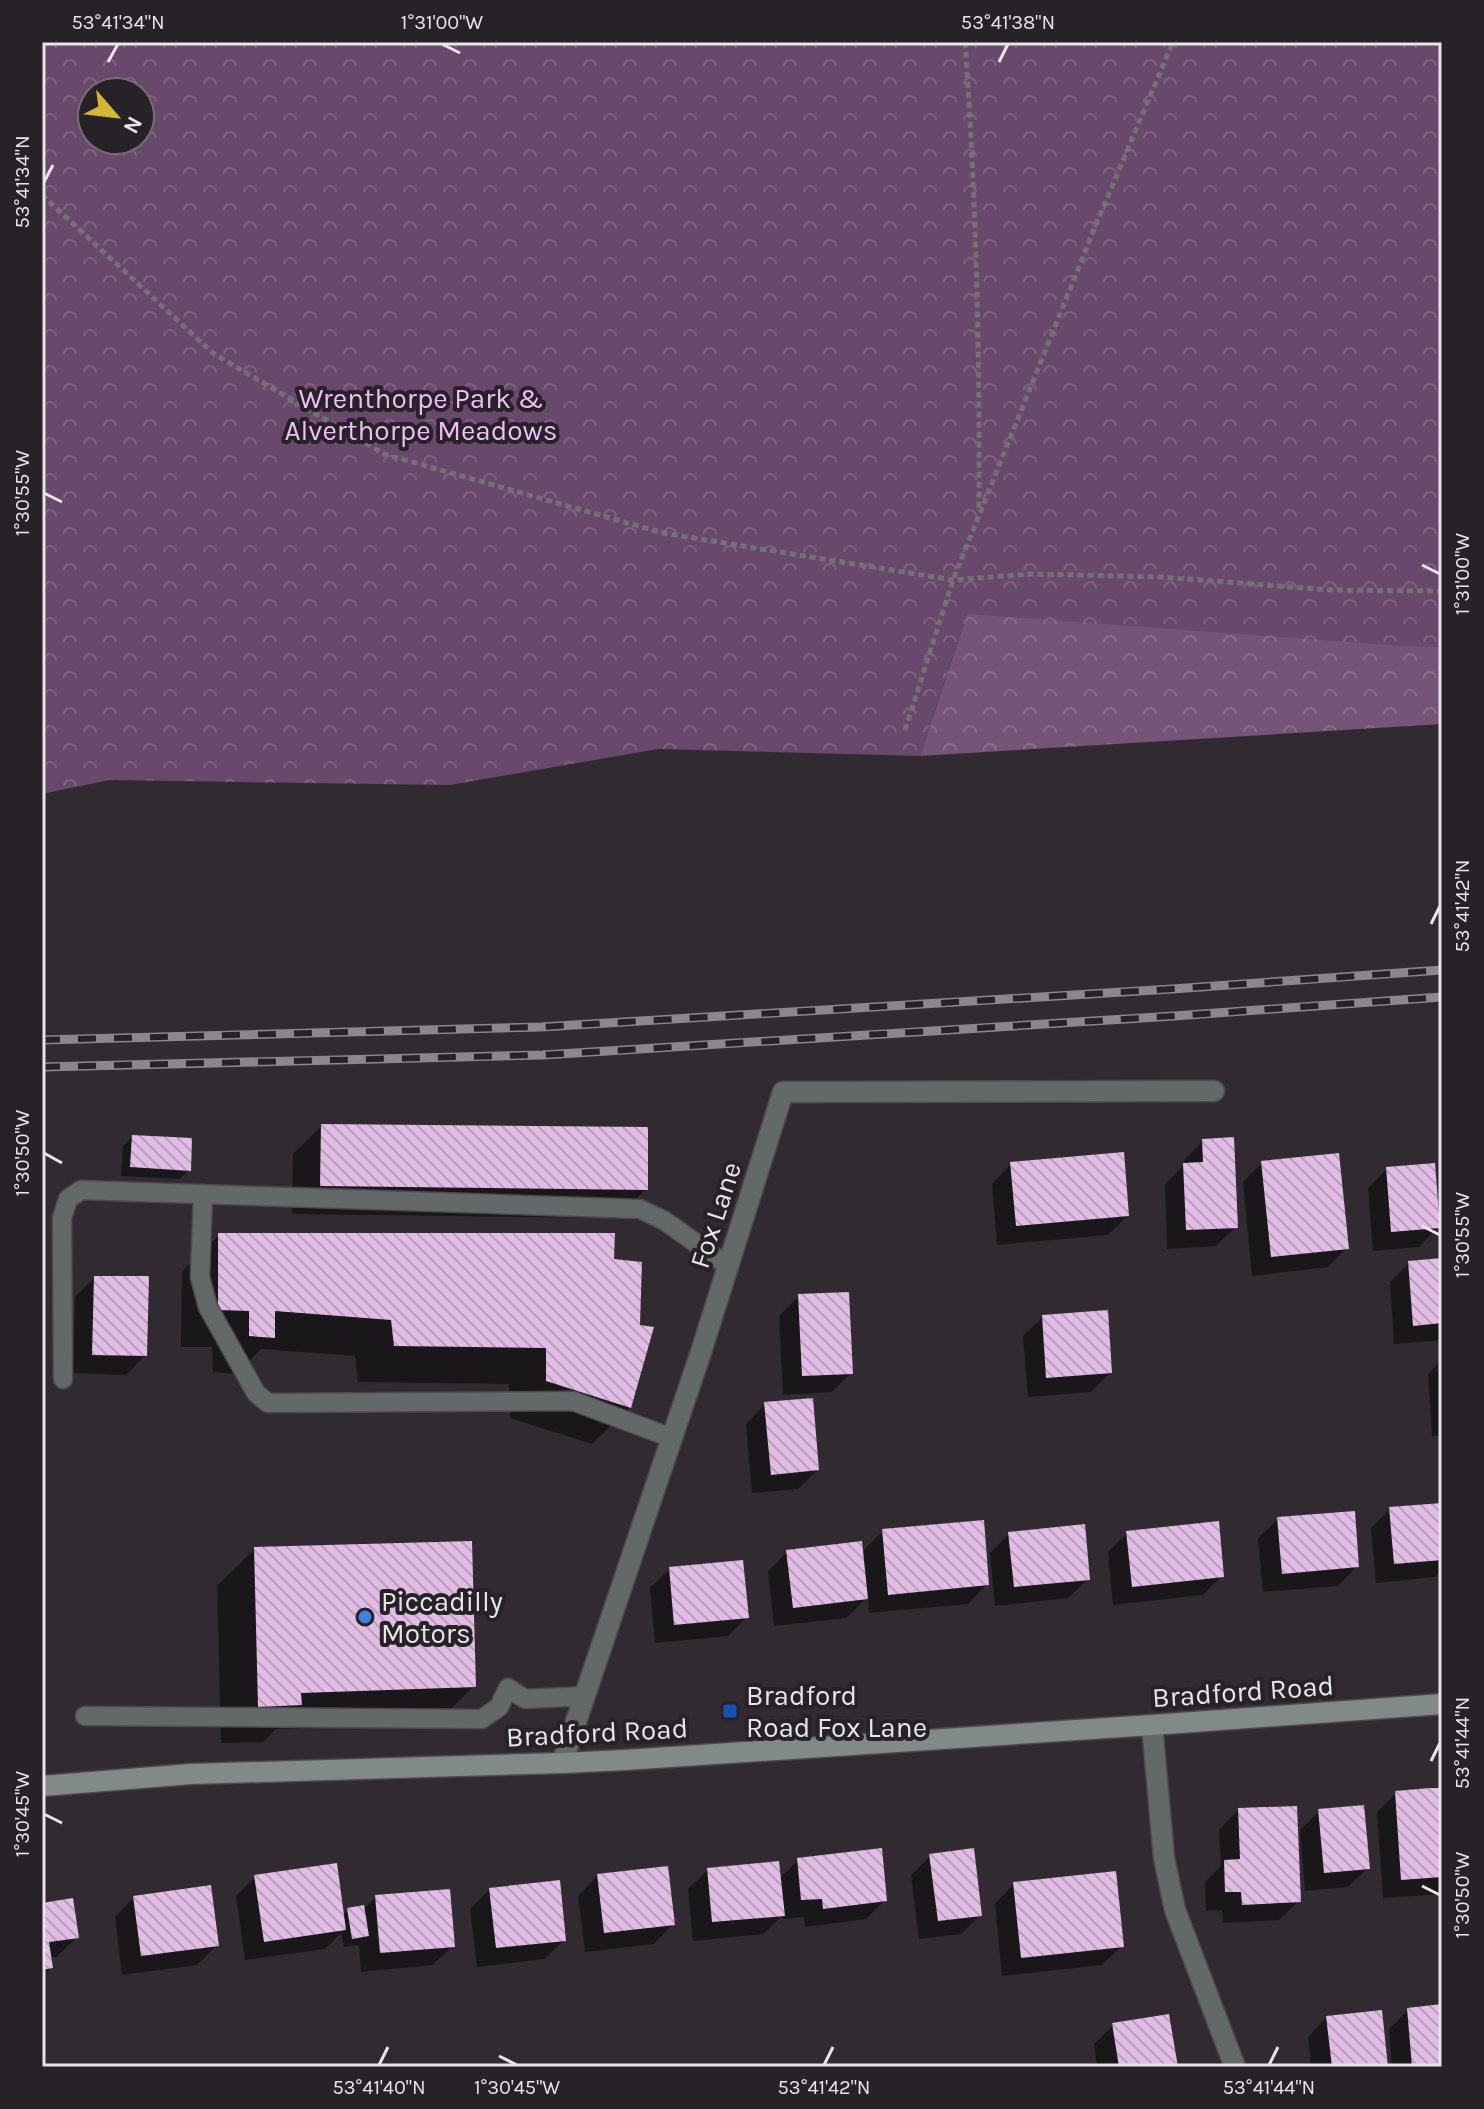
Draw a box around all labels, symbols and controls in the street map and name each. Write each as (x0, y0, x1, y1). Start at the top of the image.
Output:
text: 53°41'34"N (71, 11, 165, 34)
text: 1°31'00"W (401, 11, 483, 34)
text: 53°41'38"N (961, 11, 1055, 34)
north arrow (76, 76, 156, 156)
text: N (118, 112, 148, 138)
text: 53°41'34"N (11, 135, 34, 229)
park label: Wrenthorpe Park & Alverthorpe Meadows (284, 382, 558, 447)
text: 1°30'55"W (11, 450, 34, 536)
text: 1°31'00"W (1451, 533, 1474, 615)
text: 53°41'42"N (1451, 860, 1474, 952)
text: 1°30'50"W (11, 1109, 34, 1196)
street label: Fox Lane (683, 1158, 748, 1273)
text: 1°30'55"W (1451, 1192, 1474, 1278)
place label: Piccadilly Motors (381, 1585, 503, 1650)
marker: Piccadilly Motors (356, 1608, 374, 1626)
street label: Bradford Road (1151, 1669, 1335, 1714)
place label: Bradford Road Fox Lane (746, 1679, 927, 1744)
text: 53°41'44"N (1451, 1697, 1474, 1789)
marker: Bradford Road Fox Lane (721, 1702, 739, 1720)
street label: Bradford Road (505, 1711, 689, 1754)
text: 1°30'45"W (11, 1771, 34, 1857)
text: 1°30'50"W (1451, 1851, 1474, 1938)
text: 53°41'40"N (332, 2076, 426, 2099)
text: 1°30'45"W (474, 2076, 560, 2099)
text: 53°41'42"N (778, 2076, 870, 2099)
text: 53°41'44"N (1223, 2076, 1315, 2099)

